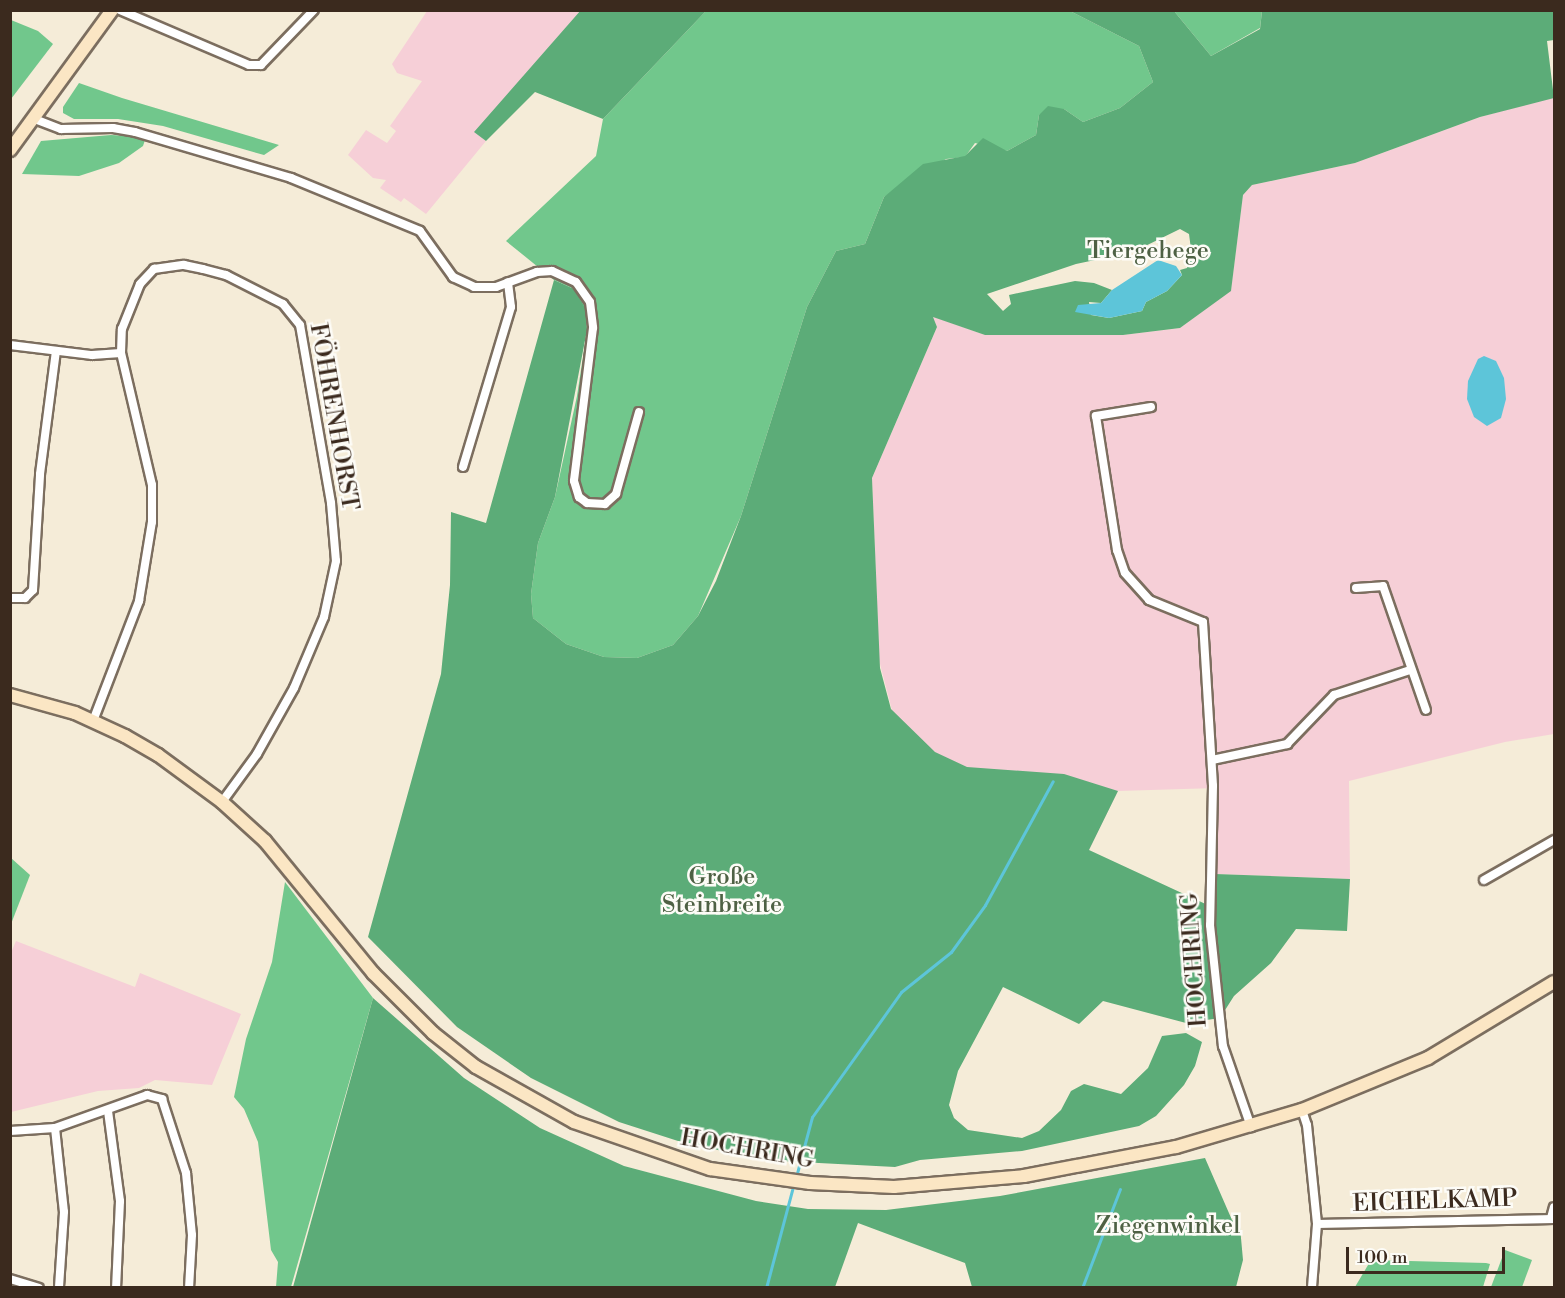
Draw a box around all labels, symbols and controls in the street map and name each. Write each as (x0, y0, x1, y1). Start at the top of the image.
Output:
park label: Tiergehege (1087, 238, 1209, 266)
street label: FÖHRENHORST (302, 321, 364, 513)
park label: Große Steinbreite (662, 864, 782, 920)
street label: HOCHRING (1176, 892, 1214, 1028)
street label: HOCHRING (678, 1124, 816, 1176)
street label: EICHELKAMP (1352, 1185, 1518, 1219)
park label: Ziegenwinkel (1096, 1213, 1240, 1241)
scale bar (1349, 1235, 1508, 1273)
text: 100 m (1357, 1246, 1408, 1269)

